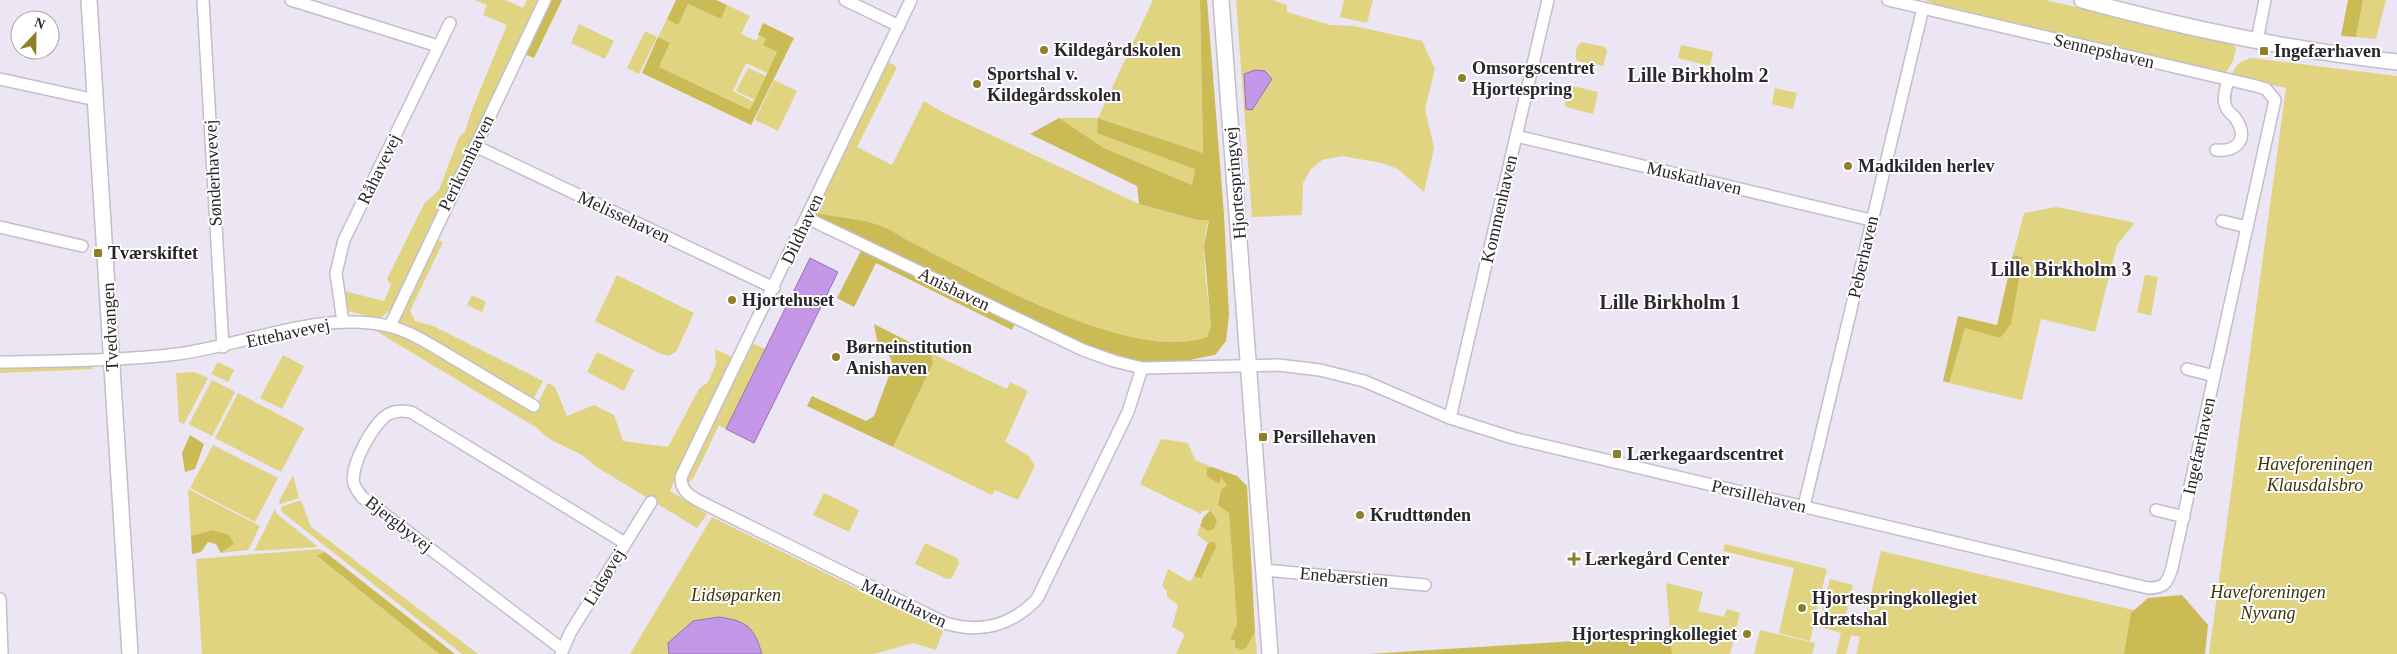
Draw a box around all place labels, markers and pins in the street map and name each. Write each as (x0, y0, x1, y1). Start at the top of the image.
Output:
place label: Kildegårdskolen (1054, 40, 1181, 60)
place label: Ingefærhaven (2274, 41, 2381, 61)
marker: Kildegårdskolen (1038, 44, 1050, 56)
marker: Ingefærhaven (2258, 45, 2270, 57)
place label: Omsorgscentret Hjortespring (1472, 58, 1595, 99)
place label: Sportshal v. Kildegårdsskolen (987, 64, 1121, 105)
marker: Omsorgscentret Hjortespring (1456, 72, 1468, 84)
marker: Sportshal v. Kildegårdsskolen (971, 78, 983, 90)
place label: Madkilden herlev (1858, 156, 1995, 176)
marker: Madkilden herlev (1842, 160, 1854, 172)
place label: Tværskiftet (108, 243, 198, 263)
marker: Tværskiftet (92, 247, 104, 259)
place label: Hjortehuset (742, 290, 834, 310)
marker: Hjortehuset (726, 294, 738, 306)
place label: Børneinstitution Anishaven (846, 337, 972, 378)
marker: Børneinstitution Anishaven (830, 351, 842, 363)
place label: Persillehaven (1273, 427, 1376, 447)
marker: Persillehaven (1257, 431, 1269, 443)
place label: Lærkegaardscentret (1627, 444, 1784, 464)
marker: Lærkegaardscentret (1611, 448, 1623, 460)
place label: Krudttønden (1370, 505, 1471, 525)
marker: Krudttønden (1354, 509, 1366, 521)
place label: Lærkegård Center (1585, 549, 1729, 569)
marker: Lærkegård Center (1567, 552, 1581, 566)
place label: Hjortespringkollegiet Idrætshal (1812, 588, 1977, 629)
marker: Hjortespringkollegiet Idrætshal (1796, 602, 1808, 614)
place label: Hjortespringkollegiet (1572, 624, 1737, 644)
marker: Hjortespringkollegiet (1741, 628, 1753, 640)

